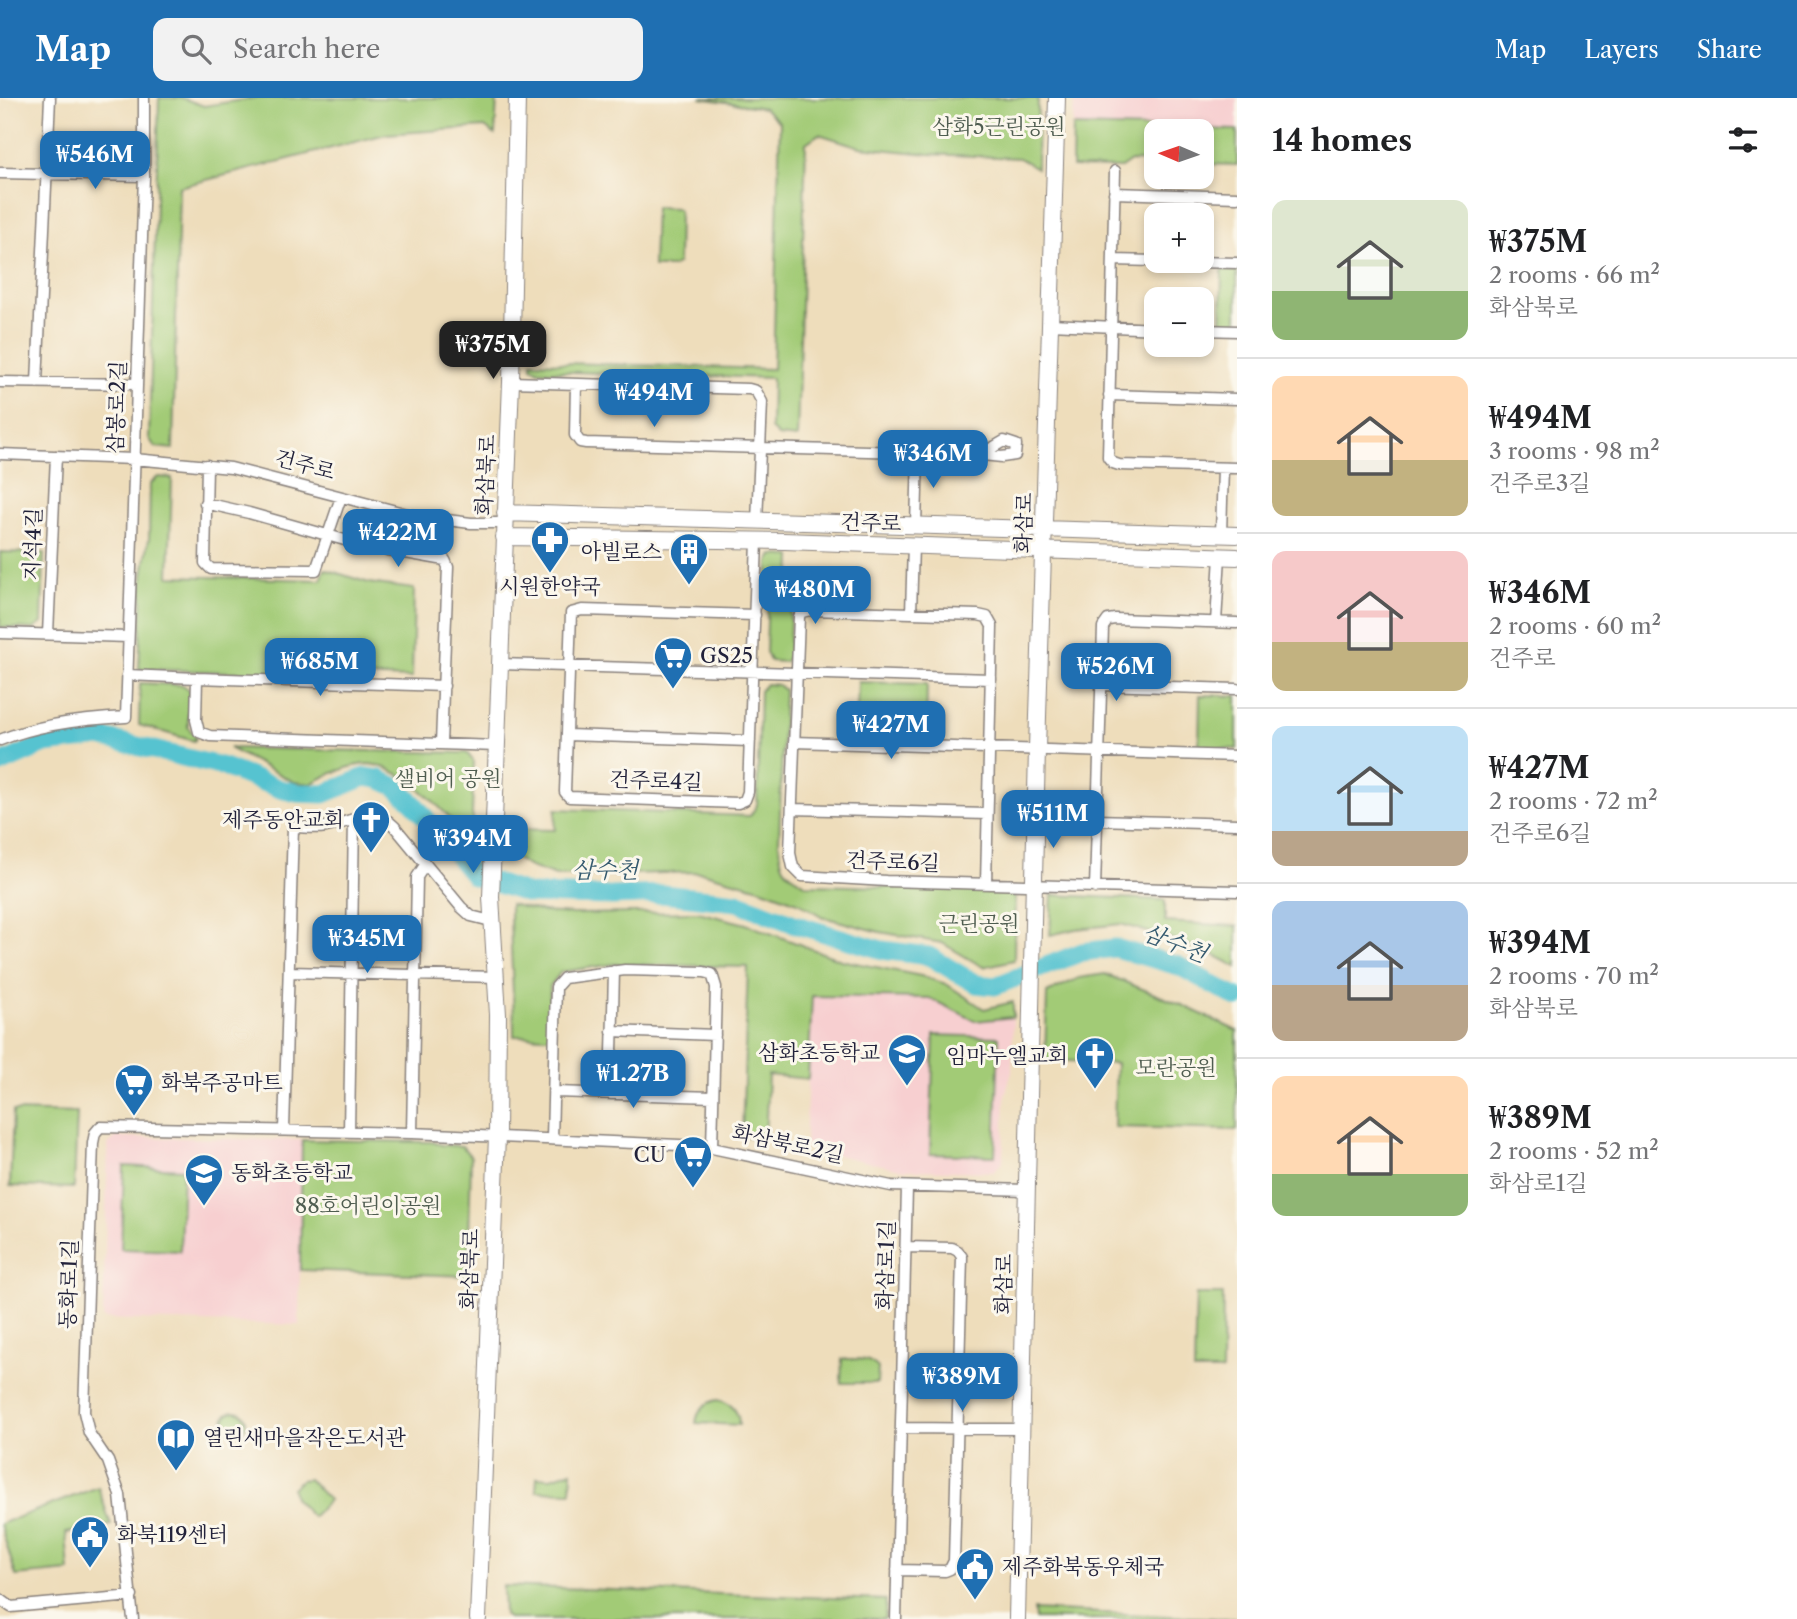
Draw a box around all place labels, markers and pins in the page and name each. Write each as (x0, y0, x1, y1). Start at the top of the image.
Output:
pin: ₩546M (46, 132, 144, 191)
pin: ₩375M (444, 322, 542, 381)
pin: ₩494M (605, 370, 703, 429)
pin: ₩346M (884, 430, 982, 490)
pin: ₩422M (349, 510, 447, 569)
pharmacy icon: 시원한약국 (529, 519, 571, 574)
building icon: 아빌로스 (668, 531, 710, 586)
place label: 아빌로스 (581, 539, 662, 564)
pin: ₩480M (766, 566, 864, 626)
place label: 시원한약국 (499, 574, 601, 599)
supermarket icon: GS25 (652, 635, 694, 690)
pin: ₩685M (271, 638, 369, 698)
place label: GS25 (700, 643, 753, 668)
pin: ₩526M (1067, 644, 1165, 703)
pin: ₩427M (842, 702, 940, 761)
pin: ₩511M (1004, 790, 1102, 850)
church icon: 제주동안교회 (350, 799, 392, 854)
place label: 제주동안교회 (222, 807, 344, 832)
pin: ₩394M (424, 816, 522, 875)
pin: ₩345M (318, 916, 416, 975)
school or university icon: 삼화초등학교 (886, 1032, 928, 1087)
church icon: 임마누엘교회 (1074, 1035, 1116, 1090)
place label: 삼화초등학교 (758, 1040, 880, 1065)
place label: 임마누엘교회 (946, 1043, 1068, 1068)
pin: ₩1.27B (576, 1051, 690, 1110)
supermarket icon: 화북주공마트 (113, 1062, 155, 1117)
place label: 화북주공마트 (161, 1070, 283, 1095)
supermarket icon: CU (672, 1134, 714, 1189)
place label: CU (634, 1142, 666, 1167)
school or university icon: 동화초등학교 (183, 1152, 225, 1207)
place label: 동화초등학교 (231, 1160, 353, 1185)
pin: ₩389M (913, 1354, 1011, 1413)
library icon: 열린새마을작은도서관 (155, 1417, 197, 1472)
place label: 열린새마을작은도서관 (203, 1425, 407, 1450)
public building icon: 화북119센터 (69, 1514, 111, 1569)
place label: 화북119센터 (117, 1522, 228, 1547)
public building icon: 제주화북동우체국 (954, 1546, 996, 1601)
place label: 제주화북동우체국 (1002, 1554, 1164, 1579)

